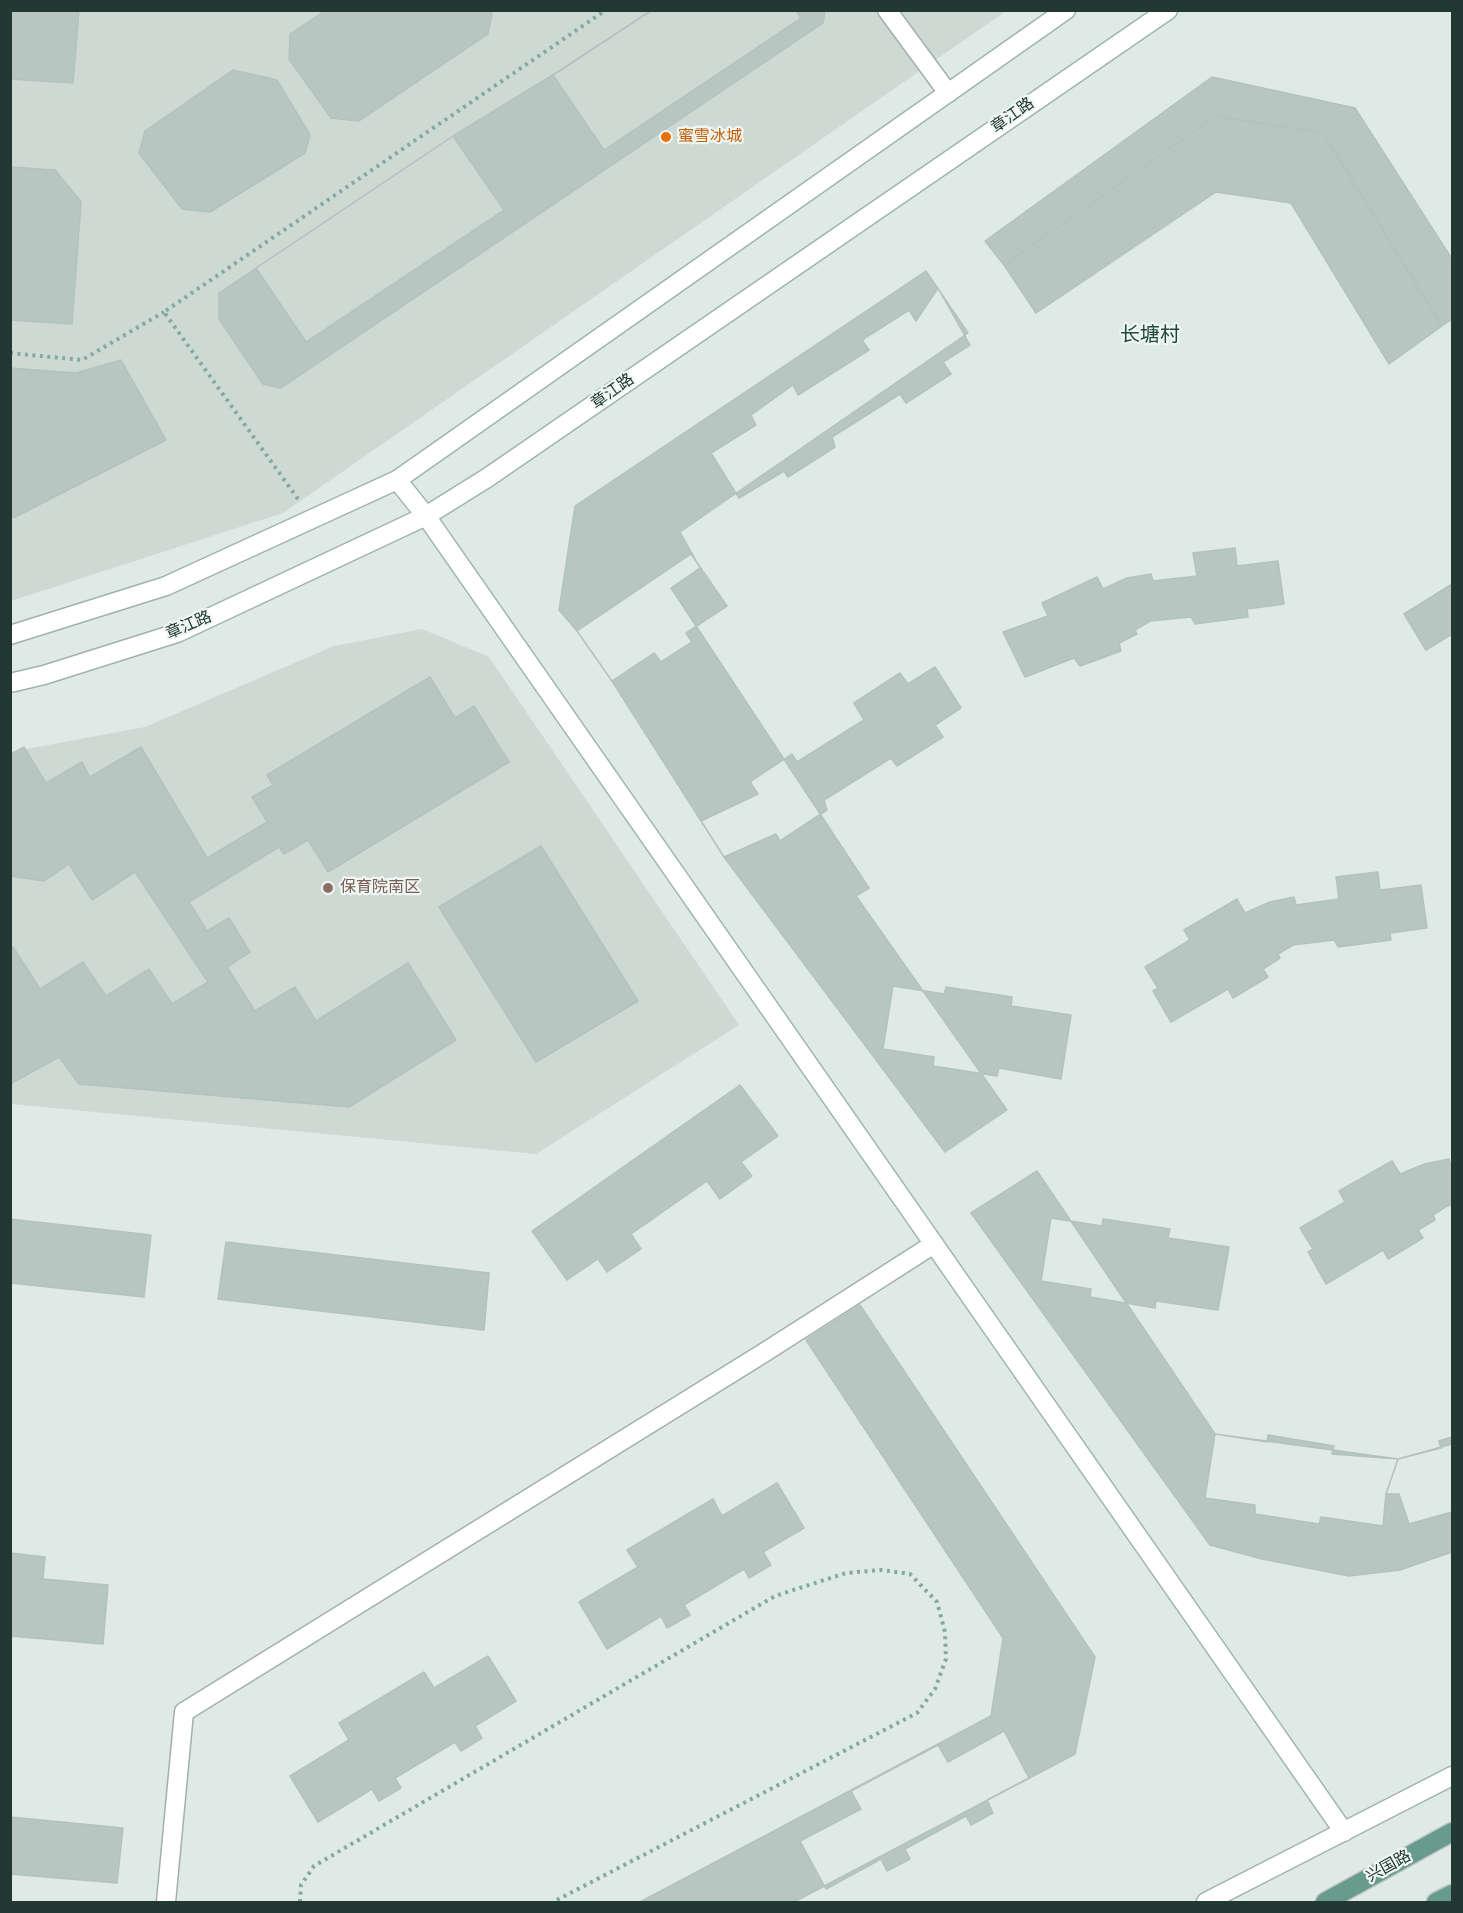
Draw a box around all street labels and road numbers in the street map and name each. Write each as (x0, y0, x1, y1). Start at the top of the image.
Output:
street label: 章江路 (988, 94, 1038, 138)
street label: 章江路 (588, 370, 638, 414)
street label: 章江路 (163, 608, 215, 644)
street label: 兴国路 (1363, 1847, 1415, 1887)

